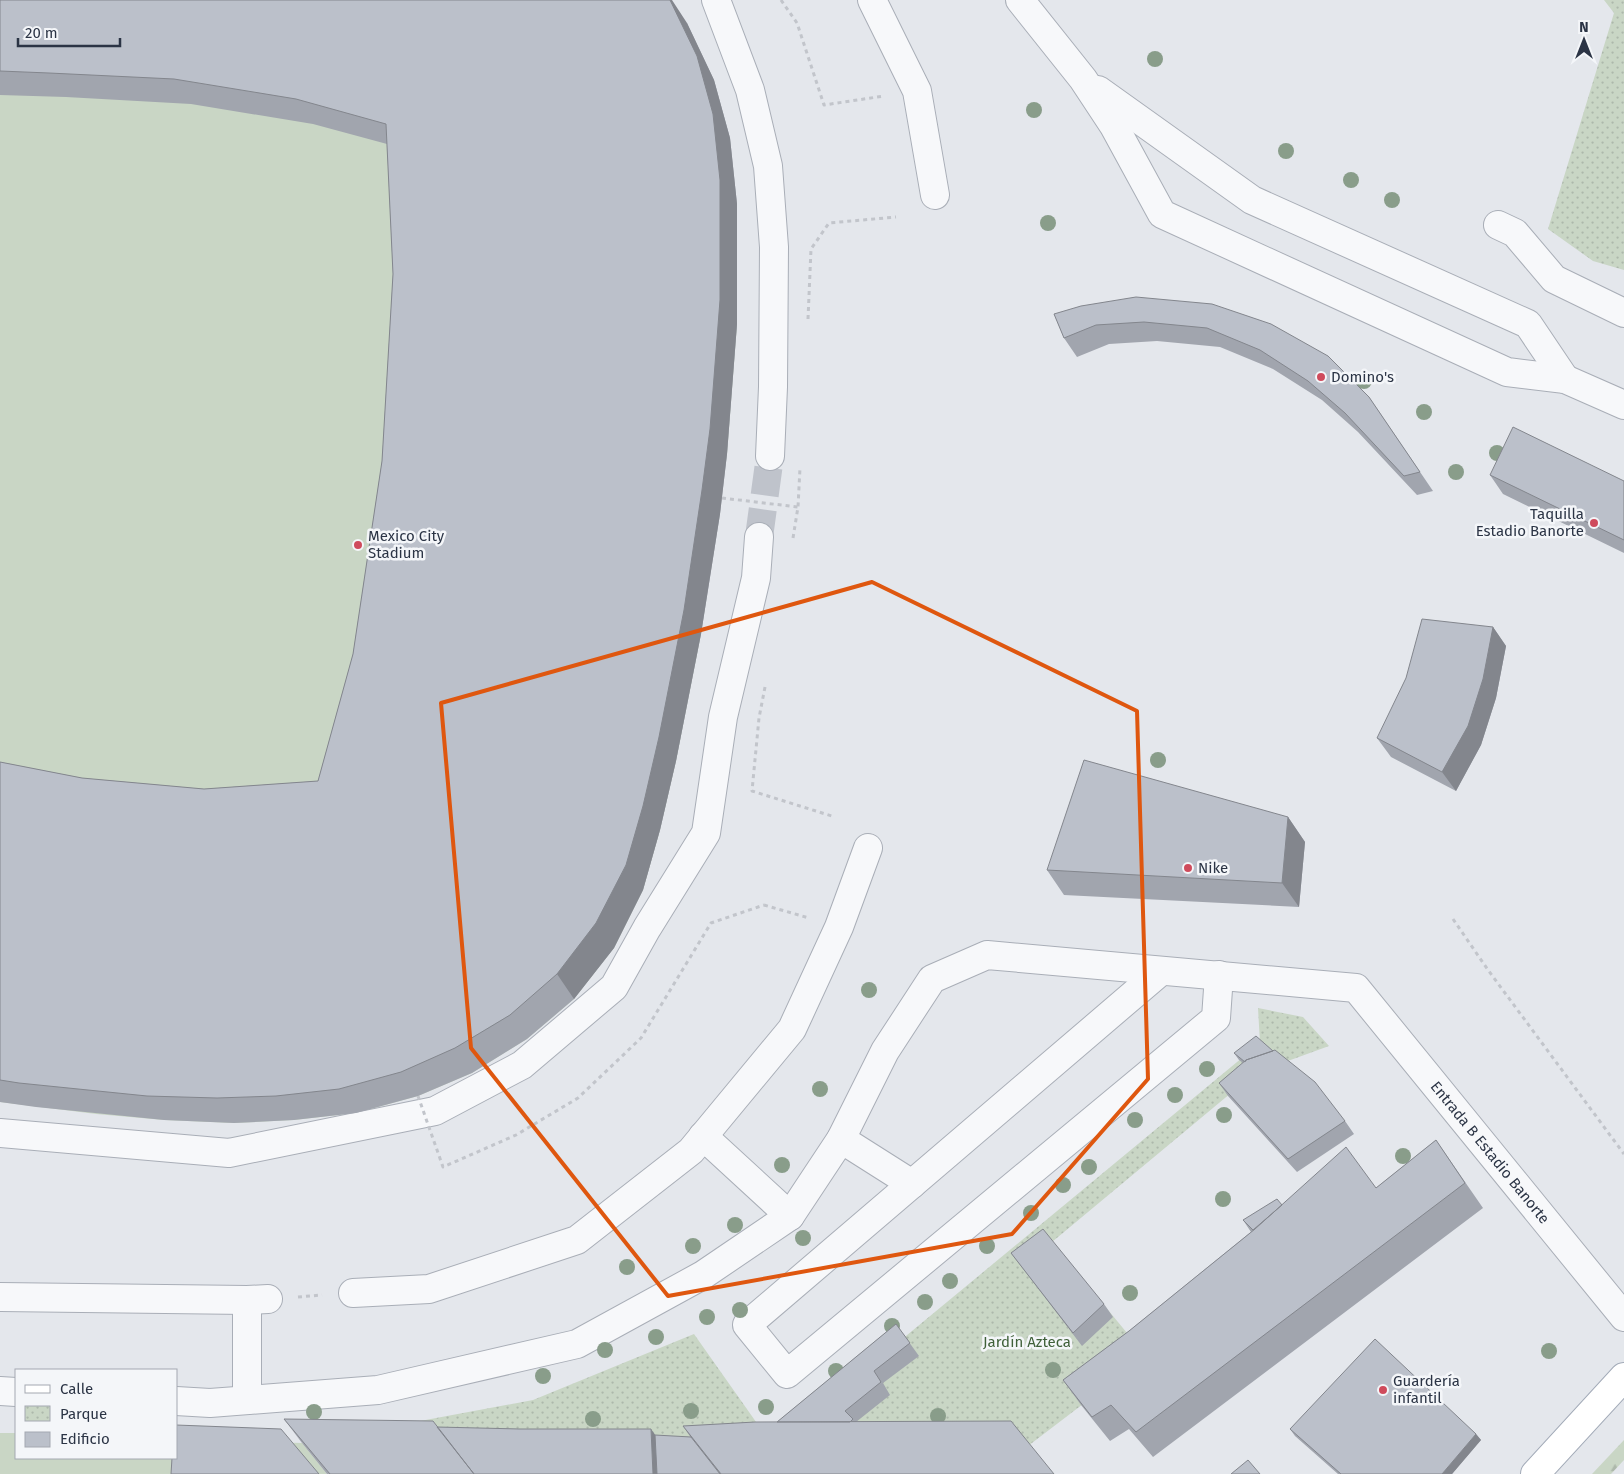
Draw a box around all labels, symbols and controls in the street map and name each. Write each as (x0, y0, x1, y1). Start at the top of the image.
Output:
scale bar (18, 15, 120, 47)
north arrow (1559, 15, 1609, 65)
text: N (1579, 19, 1589, 36)
text: 20 m (25, 24, 58, 42)
place label: Domino's (1331, 368, 1394, 386)
marker: Domino's (1315, 371, 1327, 383)
place label: Taquilla Estadio Banorte (1476, 505, 1584, 540)
marker: Taquilla Estadio Banorte (1588, 517, 1600, 529)
place label: Mexico City Stadium (368, 527, 445, 562)
marker: Mexico City Stadium (352, 539, 364, 551)
place label: Nike (1198, 859, 1228, 877)
marker: Nike (1182, 862, 1194, 874)
street label: Entrada B Estadio Banorte (1427, 1078, 1553, 1227)
park label: Jardín Azteca (983, 1333, 1071, 1351)
legend (15, 1369, 178, 1459)
place label: Guardería infantil (1393, 1372, 1460, 1407)
text: Calle (60, 1380, 93, 1398)
marker: Guardería infantil (1377, 1384, 1389, 1396)
text: Parque (60, 1405, 107, 1423)
text: Edificio (60, 1430, 110, 1448)

